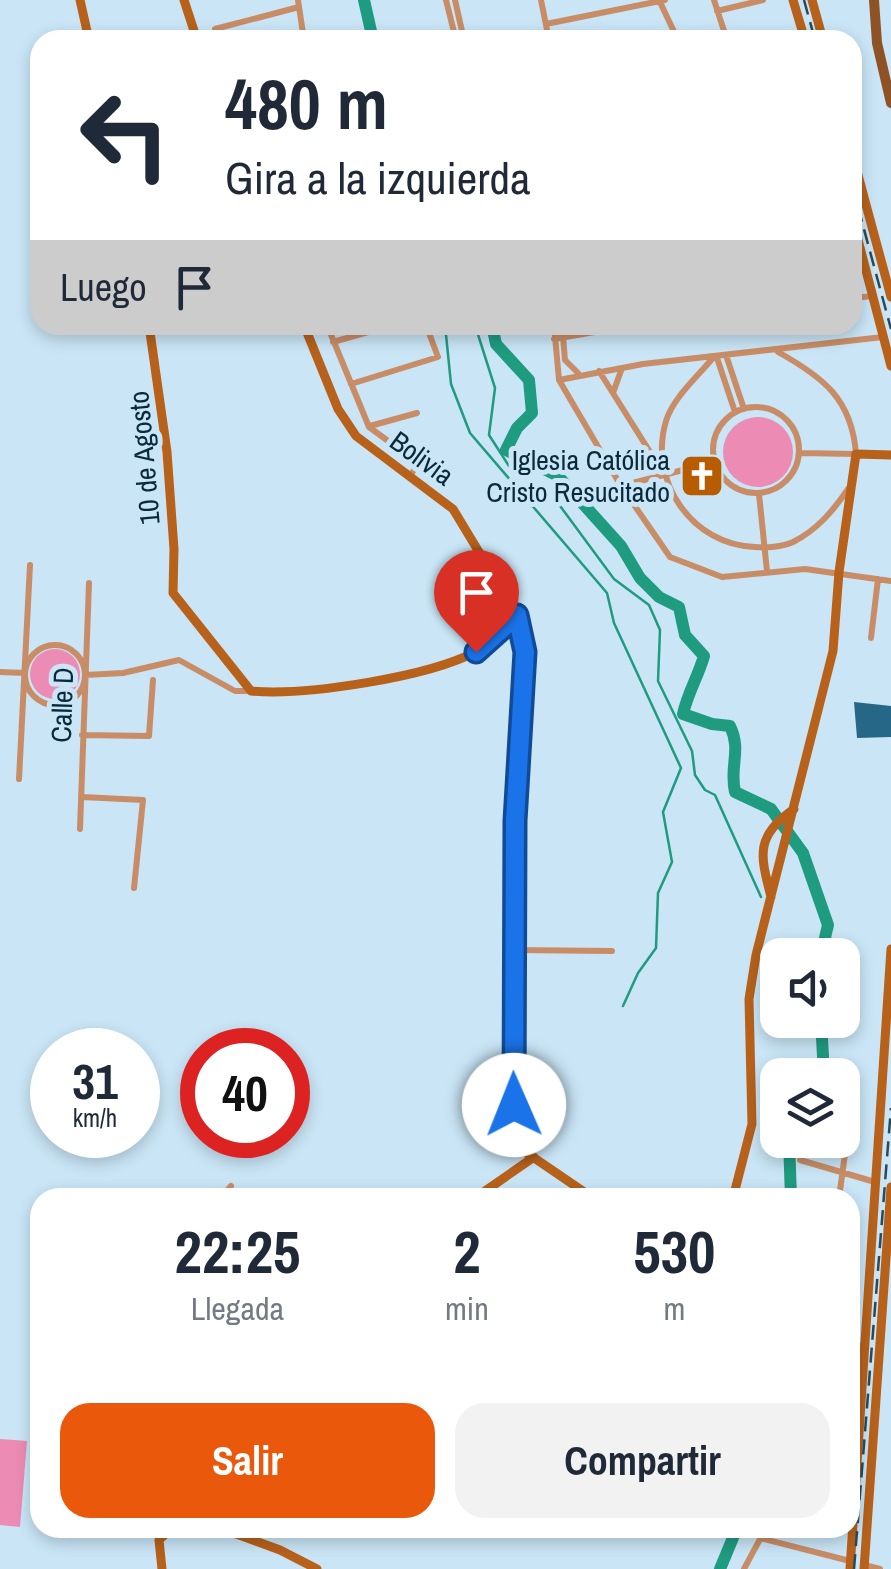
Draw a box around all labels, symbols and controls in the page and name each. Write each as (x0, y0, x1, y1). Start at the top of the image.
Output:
text: 480 m (225, 57, 388, 151)
icon: left (60, 70, 190, 200)
text: Gira a la izquierda (225, 147, 531, 208)
icon: arrive (167, 260, 222, 315)
text: Luego (60, 262, 147, 313)
street label: 10 de Agosto (119, 390, 169, 526)
street label: Bolivia (382, 422, 462, 494)
place label: Iglesia Católica Cristo Resucitado (486, 441, 670, 511)
church icon: Iglesia Católica Cristo Resucitado (679, 453, 725, 499)
pin (434, 550, 519, 653)
icon: arrive (449, 565, 504, 620)
street label: Calle D (42, 667, 82, 743)
map controls (760, 938, 860, 1158)
button: sound (760, 938, 860, 1038)
speed limit sign: 40 (180, 1028, 310, 1158)
text: 31 (72, 1047, 118, 1115)
position arrow (462, 1053, 566, 1157)
button: layers (760, 1058, 860, 1158)
text: km/h (73, 1101, 117, 1135)
text: 22:25 (175, 1211, 300, 1292)
text: 2 (453, 1211, 481, 1292)
text: 530 (633, 1211, 715, 1292)
text: Llegada (191, 1287, 284, 1330)
text: min (445, 1287, 489, 1330)
text: m (663, 1287, 685, 1330)
button: Salir (60, 1403, 435, 1518)
button: Compartir (455, 1403, 830, 1518)

